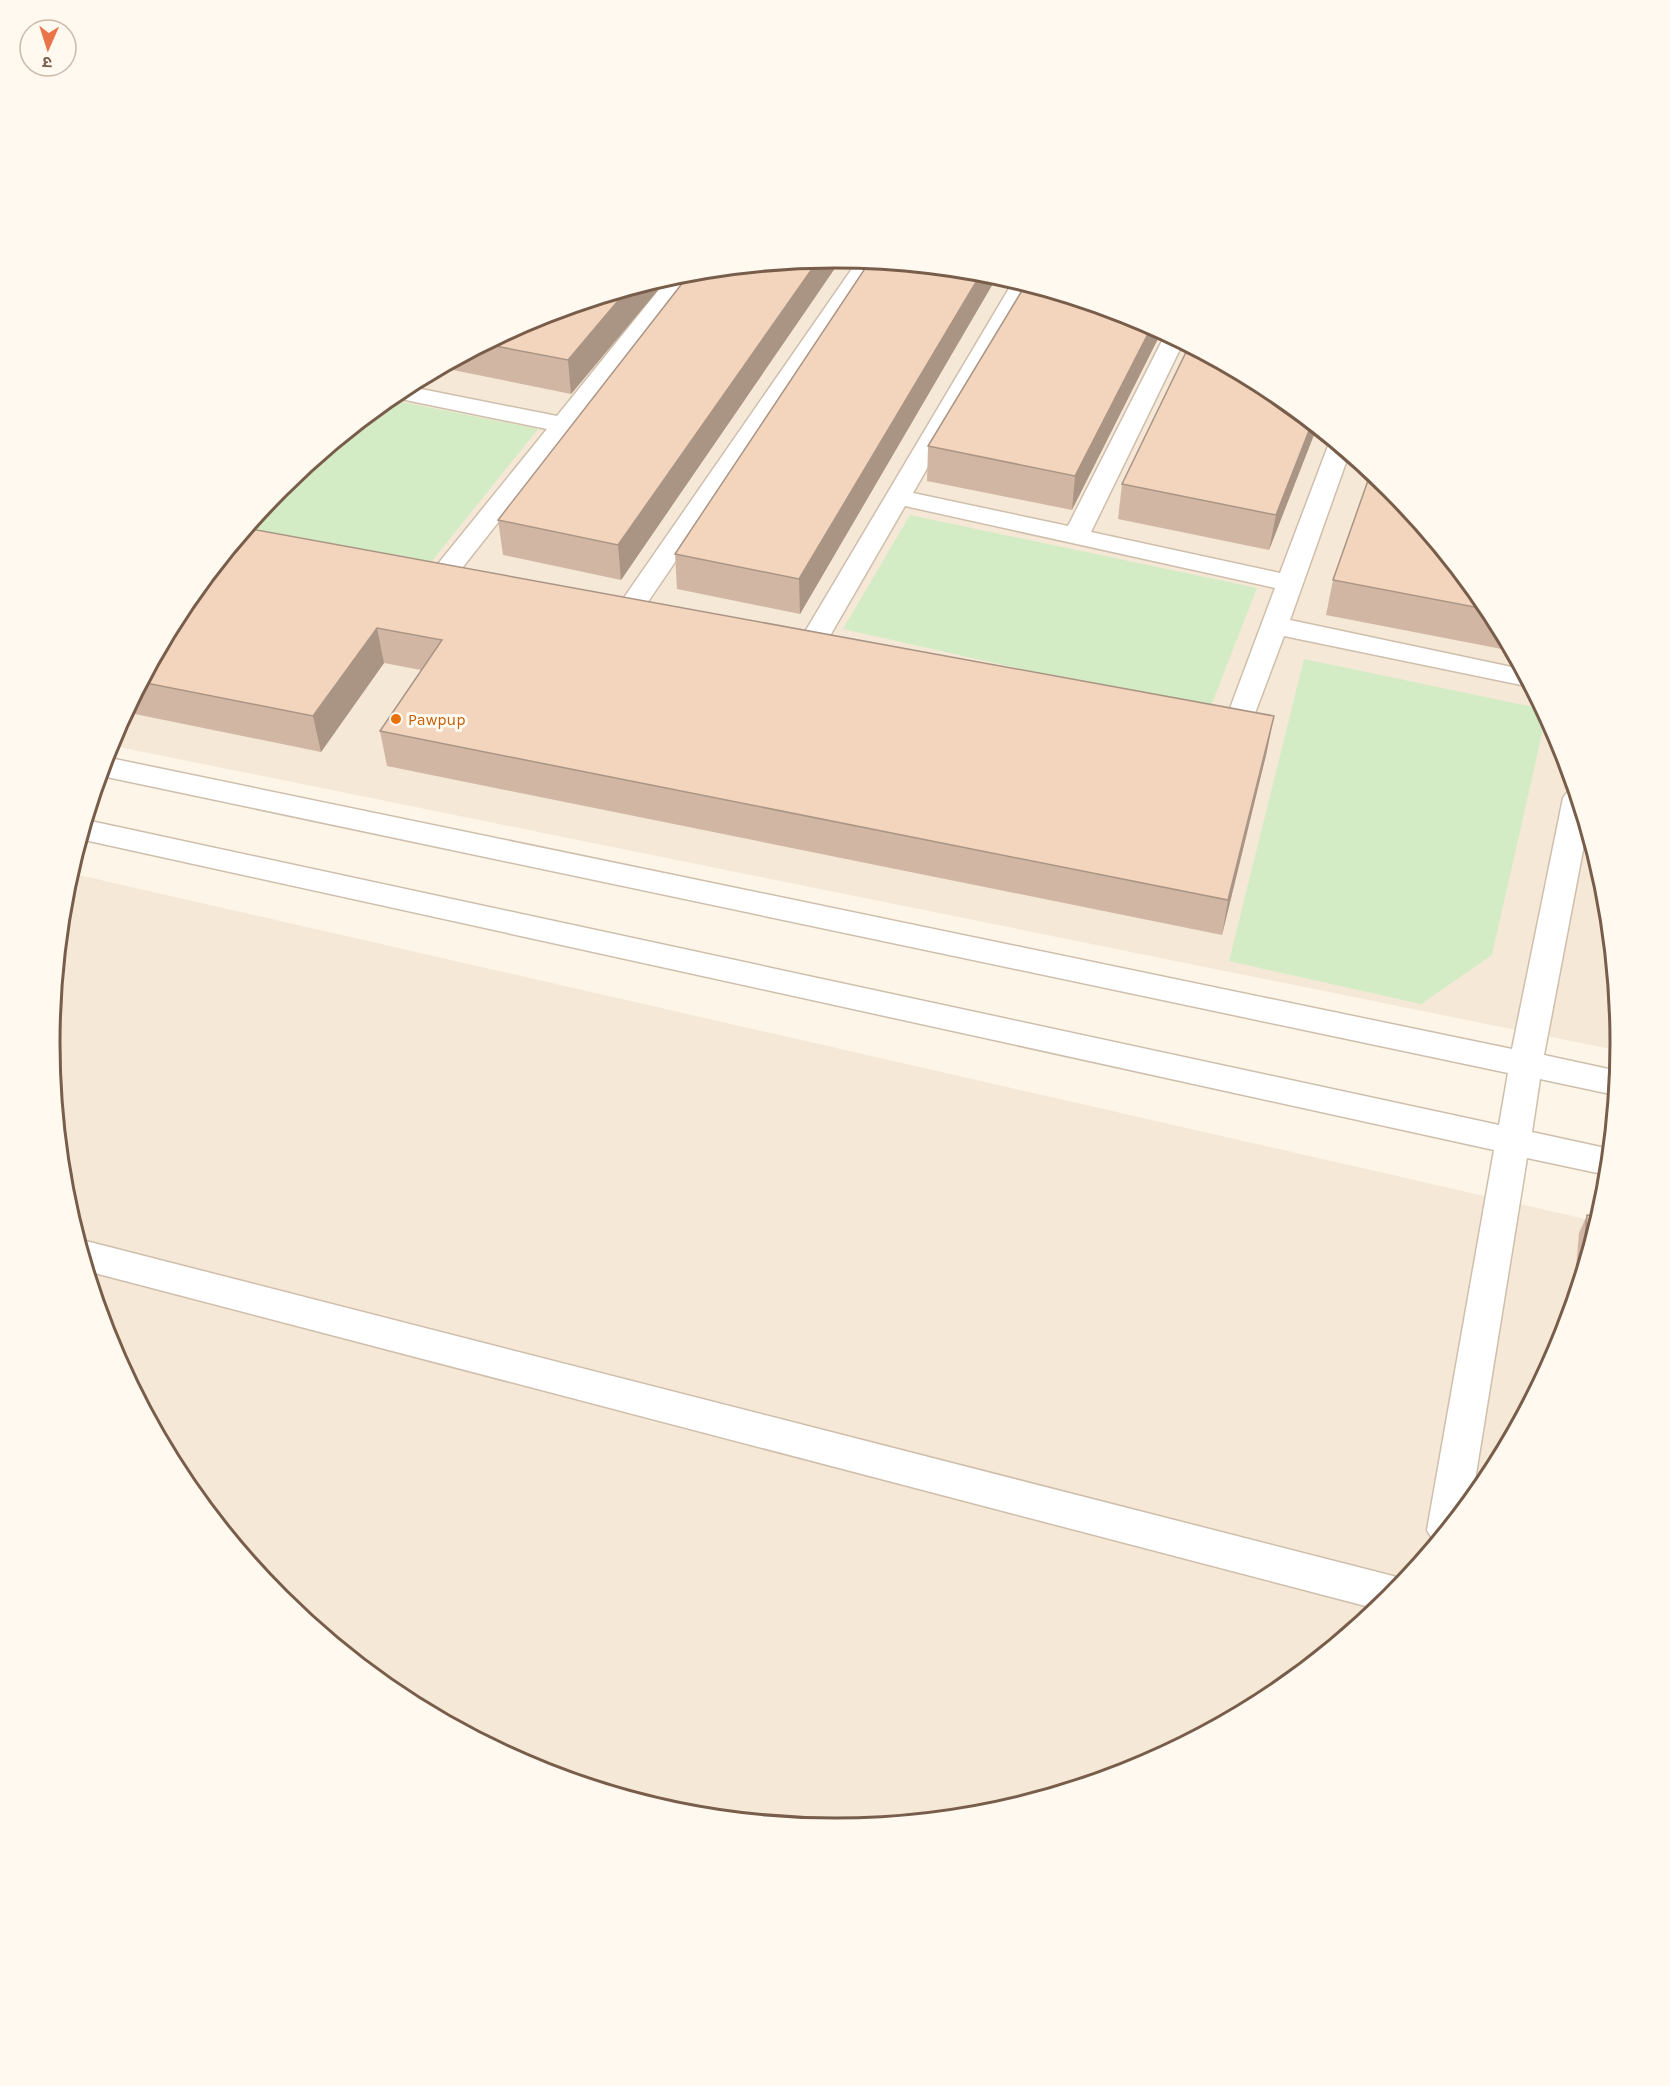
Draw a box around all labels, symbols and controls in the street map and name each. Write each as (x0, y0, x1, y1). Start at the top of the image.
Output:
north arrow (18, 18, 78, 78)
text: उ (41, 53, 52, 72)
place label: Pawpup (408, 710, 466, 729)
marker: Pawpup (389, 712, 403, 726)

